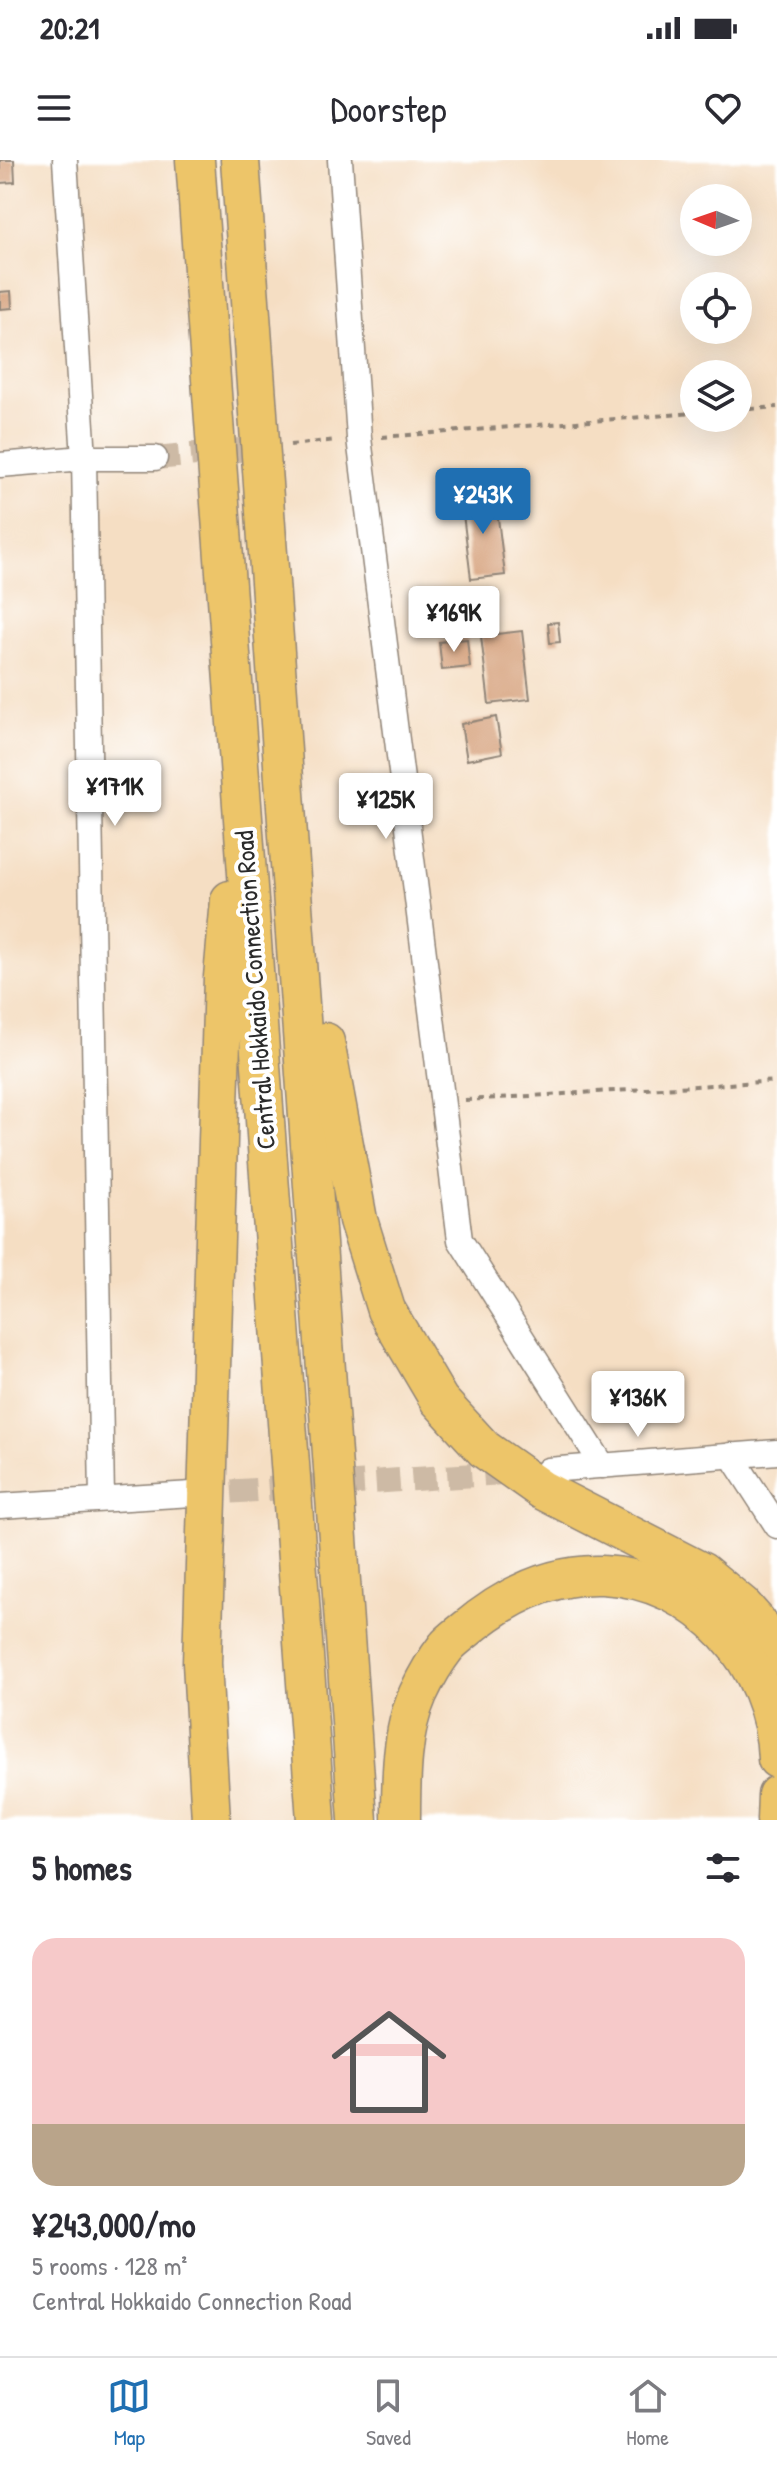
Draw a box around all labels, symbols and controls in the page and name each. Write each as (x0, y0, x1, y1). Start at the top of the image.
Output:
text: 20:21 (40, 8, 99, 48)
text: Doorstep (331, 84, 446, 133)
icon: menu (32, 86, 76, 130)
icon: heart (701, 86, 745, 130)
north arrow (680, 184, 752, 256)
map controls (680, 184, 752, 432)
button: locate (680, 272, 752, 344)
button: layers (680, 360, 752, 432)
pin: ¥243K (427, 468, 539, 536)
text: ¥243K (453, 476, 513, 511)
pin: ¥169K (398, 586, 510, 654)
text: ¥169K (426, 594, 482, 629)
pin: ¥171K (59, 760, 171, 828)
text: ¥171K (86, 768, 144, 803)
pin: ¥125K (330, 773, 442, 841)
text: ¥125K (357, 781, 415, 816)
street label: Central Hokkaido Connection Road (226, 829, 283, 1151)
pin: ¥136K (582, 1371, 694, 1439)
text: ¥136K (609, 1379, 667, 1414)
text: 5 homes (32, 1845, 132, 1891)
icon: filters (701, 1846, 745, 1890)
icon: home (317, 1990, 461, 2134)
text: ¥243,000/mo (32, 2202, 195, 2248)
text: 5 rooms · 128 m² (32, 2248, 187, 2283)
text: Central Hokkaido Connection Road (32, 2283, 352, 2318)
tab: Map (107, 2374, 151, 2452)
tab: Saved (366, 2374, 411, 2452)
tab: Home (626, 2374, 670, 2452)

